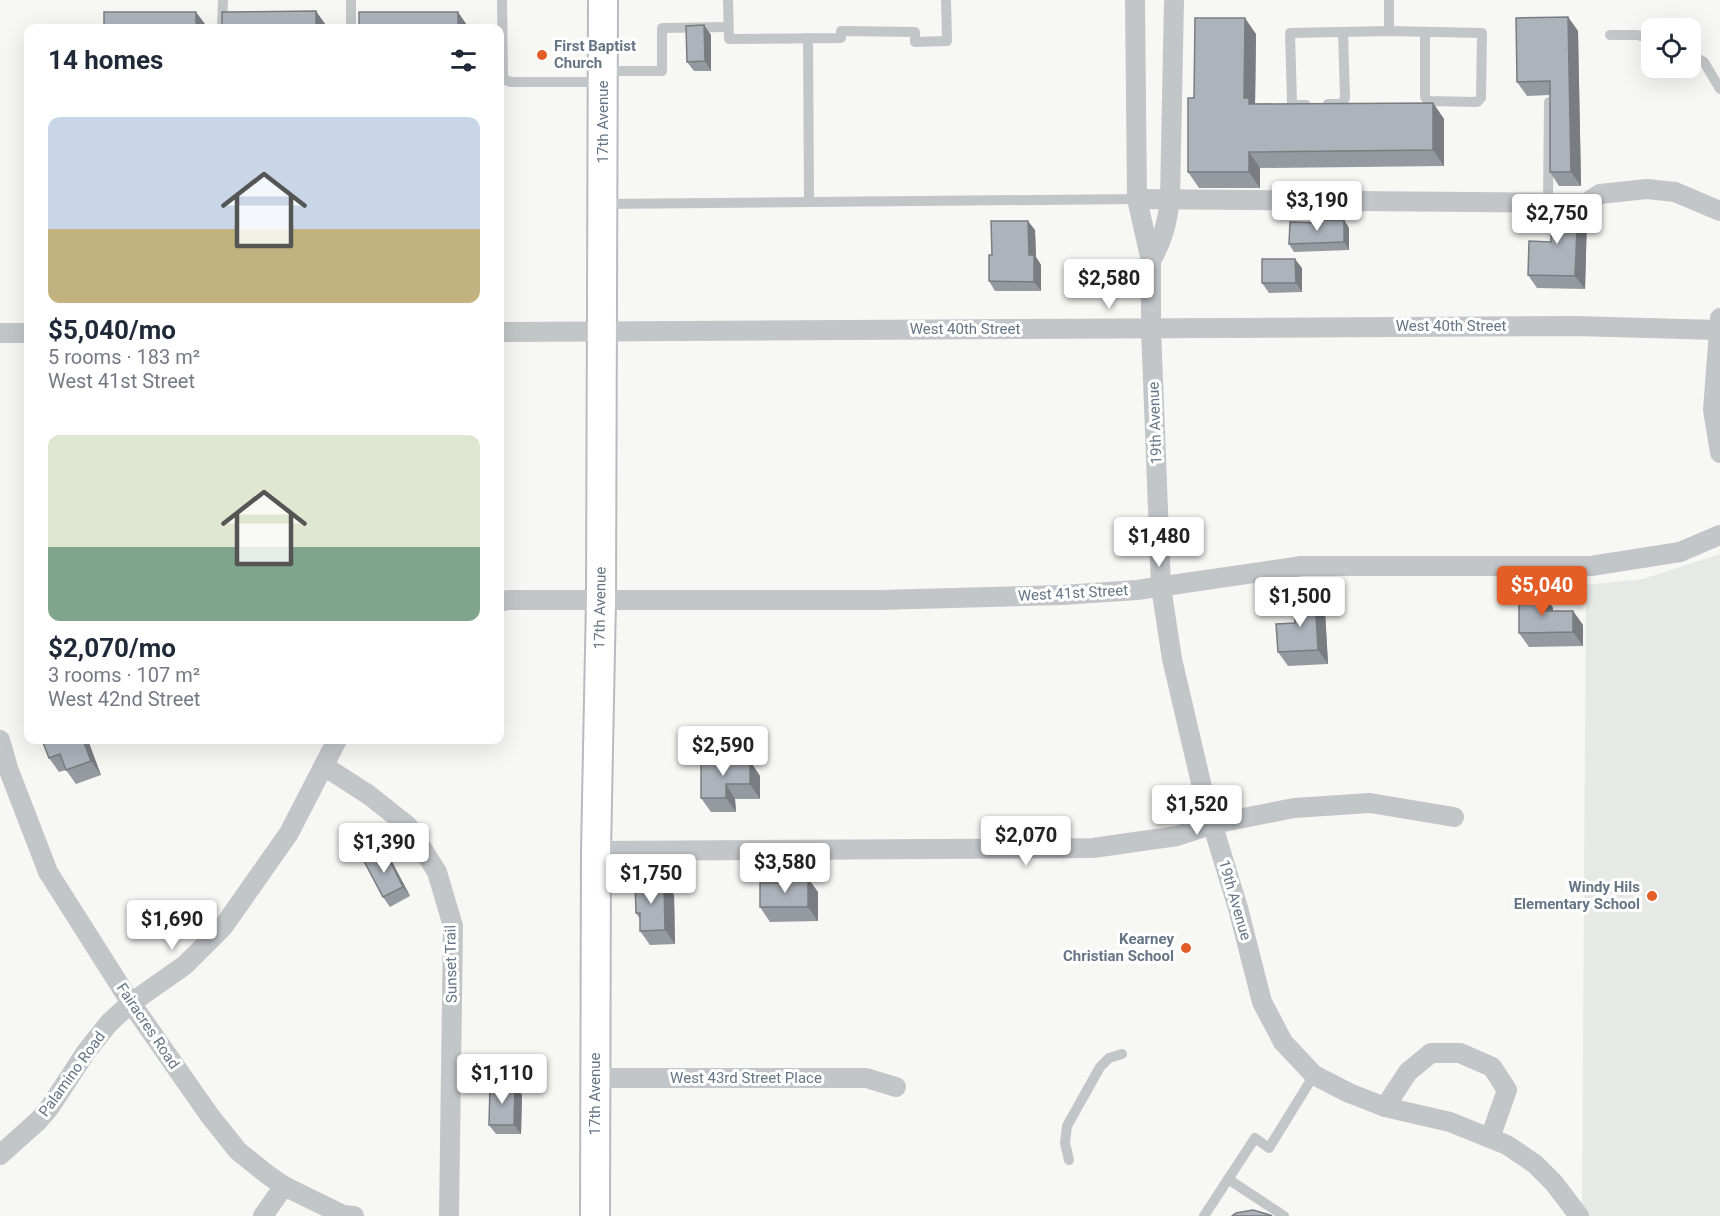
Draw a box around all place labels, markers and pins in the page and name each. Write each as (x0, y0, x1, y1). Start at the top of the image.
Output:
place label: First Baptist Church (554, 37, 636, 72)
marker: First Baptist Church (535, 48, 549, 62)
pin: $3,190 (1268, 181, 1366, 232)
pin: $2,750 (1508, 194, 1606, 245)
pin: $2,580 (1060, 259, 1158, 310)
pin: $1,480 (1110, 517, 1208, 568)
pin: $5,040 (1493, 566, 1591, 617)
pin: $1,500 (1251, 577, 1349, 628)
pin: $2,590 (674, 726, 772, 777)
pin: $1,520 (1148, 785, 1246, 836)
pin: $2,070 (977, 816, 1075, 867)
pin: $1,390 (335, 823, 433, 874)
pin: $3,580 (736, 843, 834, 894)
pin: $1,750 (602, 854, 700, 905)
place label: Windy Hils Elementary School (1514, 878, 1640, 913)
marker: Windy Hils Elementary School (1645, 889, 1659, 903)
pin: $1,690 (123, 900, 221, 951)
place label: Kearney Christian School (1063, 930, 1174, 965)
marker: Kearney Christian School (1179, 941, 1193, 955)
pin: $1,110 (453, 1054, 551, 1105)

